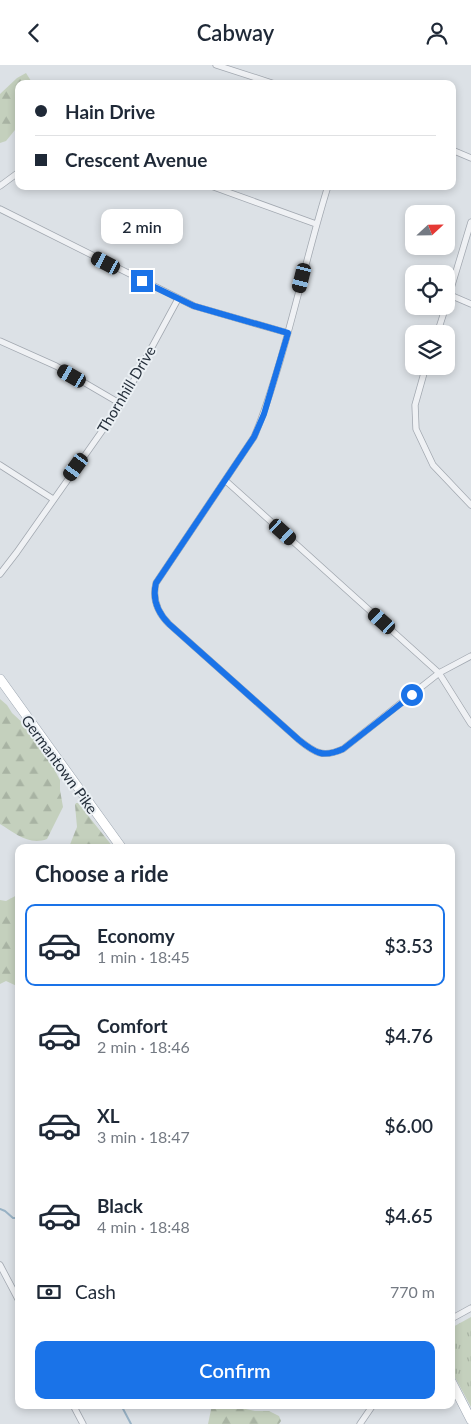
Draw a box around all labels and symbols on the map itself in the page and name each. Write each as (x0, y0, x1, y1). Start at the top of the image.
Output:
north arrow (405, 205, 455, 255)
callout: 2 min (101, 209, 183, 243)
car (89, 250, 122, 276)
car (291, 262, 312, 294)
route end (131, 270, 153, 292)
street label: Thornhill Drive (93, 342, 159, 436)
car (55, 362, 88, 390)
car (61, 450, 90, 484)
car (266, 516, 299, 548)
car (365, 605, 398, 637)
route start (401, 684, 423, 706)
street label: Germantown Pike (18, 711, 102, 817)

